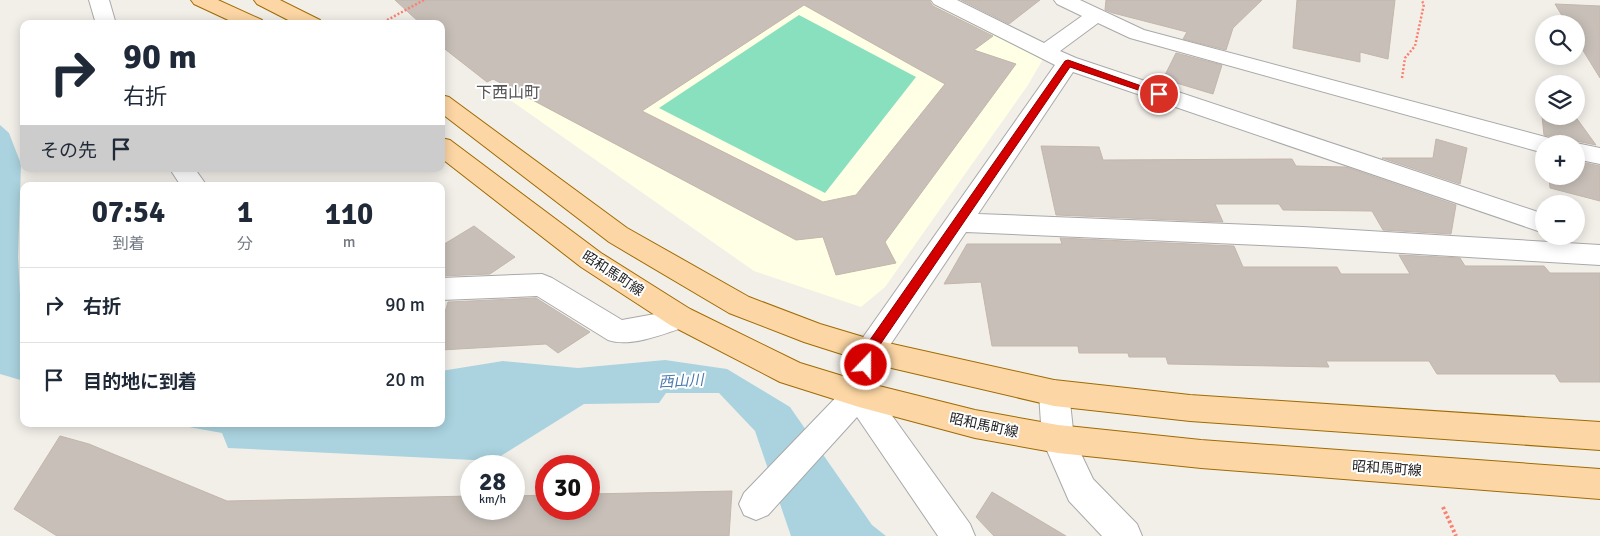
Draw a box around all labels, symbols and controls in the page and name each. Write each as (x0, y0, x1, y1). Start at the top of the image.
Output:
map controls (1535, 15, 1585, 245)
button: search (1535, 15, 1585, 65)
text: 90 m (123, 35, 197, 78)
icon: right (40, 40, 105, 105)
pin (1138, 73, 1180, 115)
button: layers (1535, 75, 1585, 125)
icon: arrive (1145, 80, 1173, 108)
text: 右折 (123, 83, 167, 110)
district label: 下西山町 (476, 83, 540, 103)
icon: arrive (107, 135, 135, 163)
button: + (1535, 135, 1585, 185)
text: その先 (40, 139, 97, 163)
text: 07:54 (92, 194, 165, 231)
text: 1 (237, 194, 253, 231)
button: − (1535, 195, 1585, 245)
text: 110 (325, 196, 373, 233)
text: m (343, 232, 355, 252)
text: 到着 (112, 234, 144, 254)
text: 分 (237, 234, 253, 254)
street label: 昭和馬町線 (579, 247, 647, 300)
icon: right (40, 291, 68, 319)
text: 90 m (385, 293, 425, 317)
text: 右折 (83, 295, 121, 319)
position arrow (839, 338, 891, 390)
icon: arrive (40, 366, 68, 394)
text: 20 m (385, 368, 425, 392)
text: 目的地に到着 (83, 370, 197, 394)
water label: 西山川 (658, 371, 706, 391)
street label: 昭和馬町線 (948, 410, 1020, 441)
speed limit sign: 30 (535, 455, 600, 520)
street label: 昭和馬町線 (1351, 458, 1422, 479)
text: 28 (479, 466, 506, 497)
text: km/h (479, 492, 506, 507)

